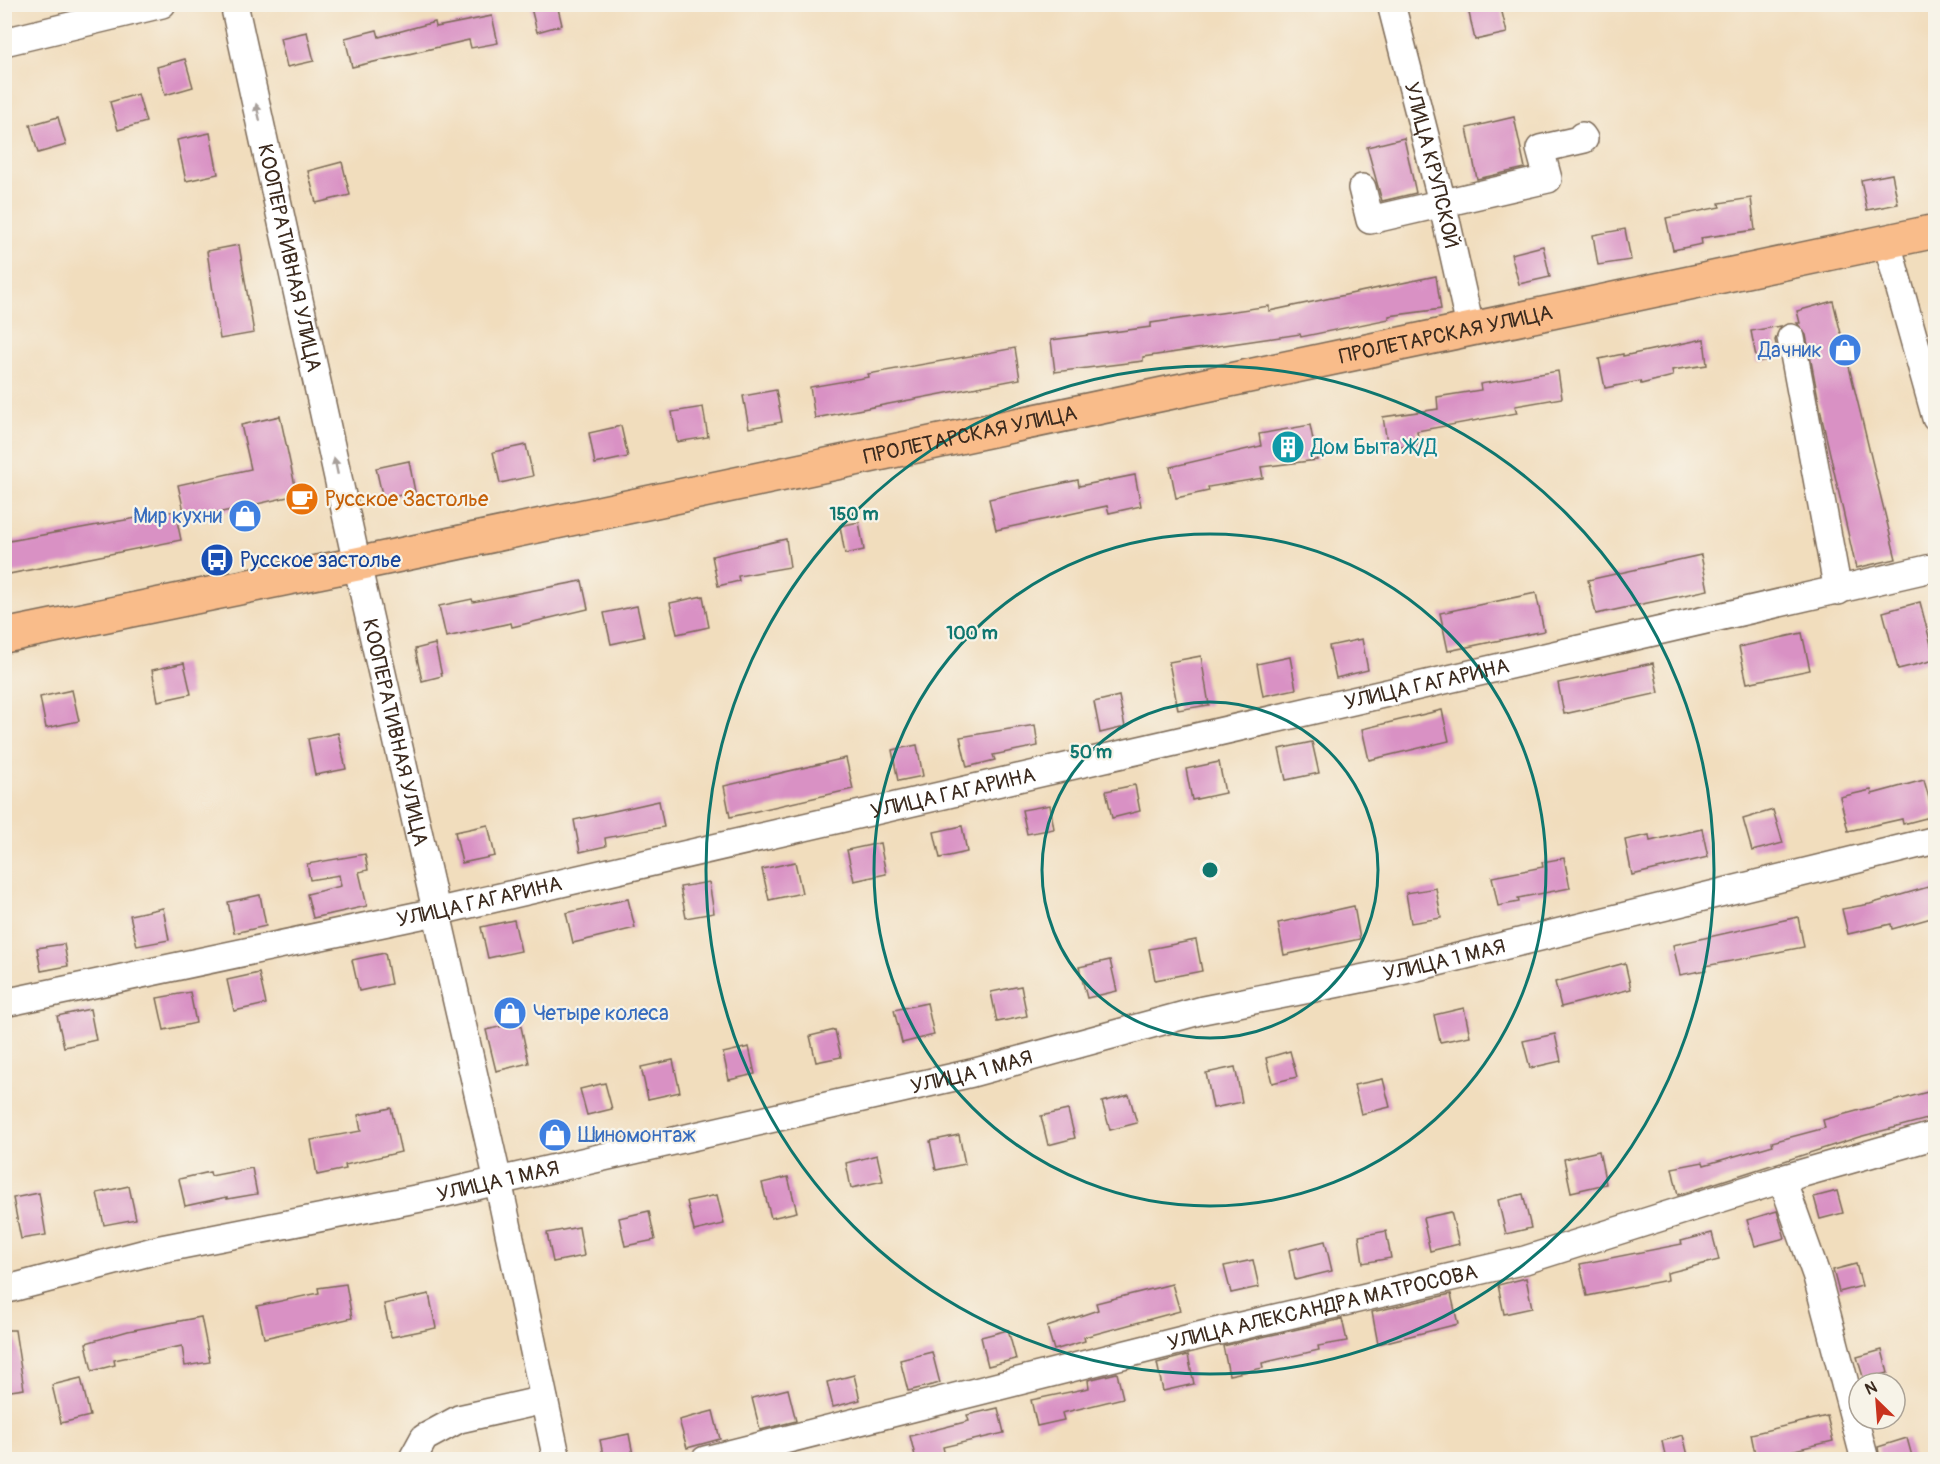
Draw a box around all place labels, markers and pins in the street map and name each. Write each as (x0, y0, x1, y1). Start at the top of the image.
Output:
shop icon: Дачник (1827, 332, 1863, 368)
place label: Дачник (1757, 337, 1822, 364)
building icon: Дом Быта Ж/Д (1270, 429, 1306, 465)
place label: Дом Быта Ж/Д (1310, 434, 1437, 461)
cafe icon: Русское Застолье (284, 481, 320, 517)
place label: Русское Застолье (325, 486, 489, 513)
shop icon: Мир кухни (227, 498, 263, 534)
place label: Мир кухни (133, 503, 222, 530)
bus stop icon: Русское застолье (199, 542, 235, 578)
place label: Русское застолье (240, 547, 401, 574)
centre of rings (1200, 860, 1220, 880)
shop icon: Четыре колеса (492, 995, 528, 1031)
place label: Четыре колеса (533, 1000, 669, 1027)
shop icon: Шиномонтаж (537, 1117, 573, 1153)
place label: Шиномонтаж (578, 1122, 696, 1149)

